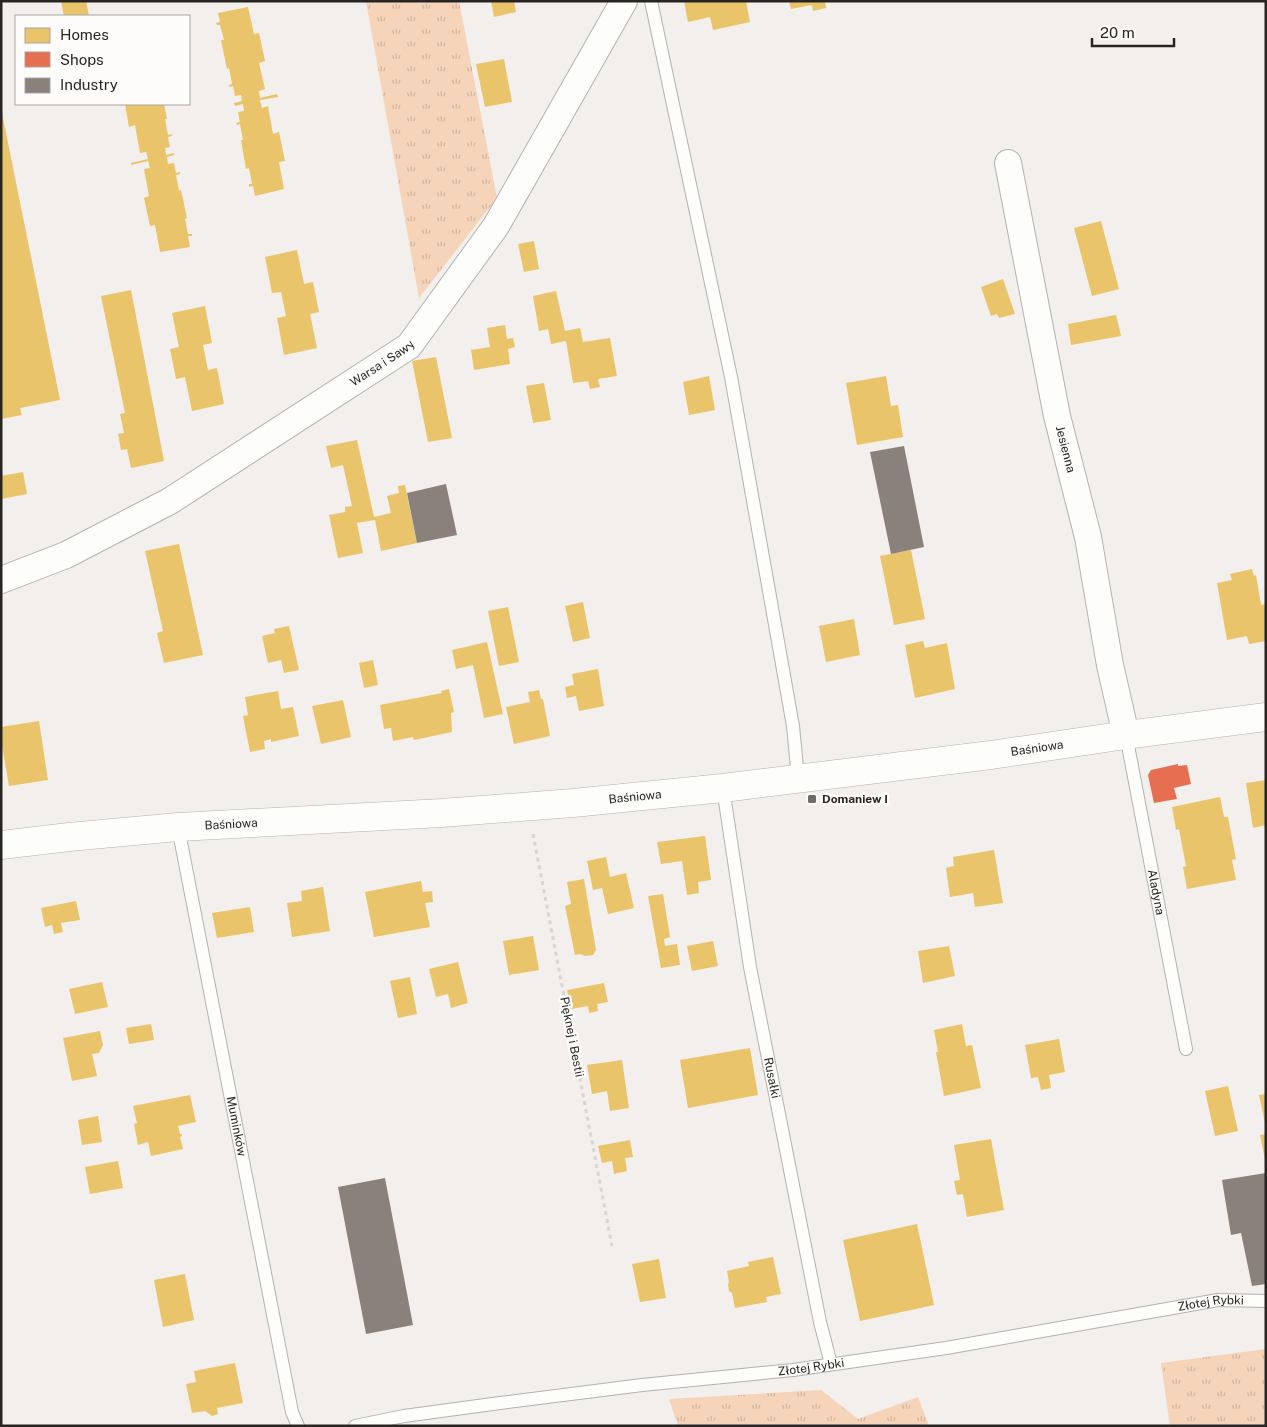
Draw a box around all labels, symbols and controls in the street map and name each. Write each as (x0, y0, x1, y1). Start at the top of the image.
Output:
legend (15, 15, 190, 105)
scale bar (1092, 15, 1174, 47)
text: 20 m (1100, 24, 1135, 41)
text: Homes (60, 26, 109, 43)
text: Shops (60, 51, 104, 68)
text: Industry (60, 76, 118, 93)
street label: Warsa i Sawy (348, 337, 418, 389)
street label: Jesienna (1053, 424, 1078, 474)
street label: Baśniowa (1010, 737, 1064, 759)
street label: Baśniowa (608, 787, 662, 806)
place label: Domaniew I (822, 792, 888, 806)
marker: Domaniew I (806, 793, 818, 805)
street label: Baśniowa (204, 816, 258, 833)
street label: Aladyna (1145, 868, 1167, 916)
street label: Pięknej i Bestii (557, 996, 587, 1078)
street label: Rusałki (761, 1056, 783, 1100)
street label: Muminków (224, 1095, 249, 1158)
street label: Złotej Rybki (1176, 1293, 1244, 1314)
street label: Złotej Rybki (777, 1356, 845, 1378)

